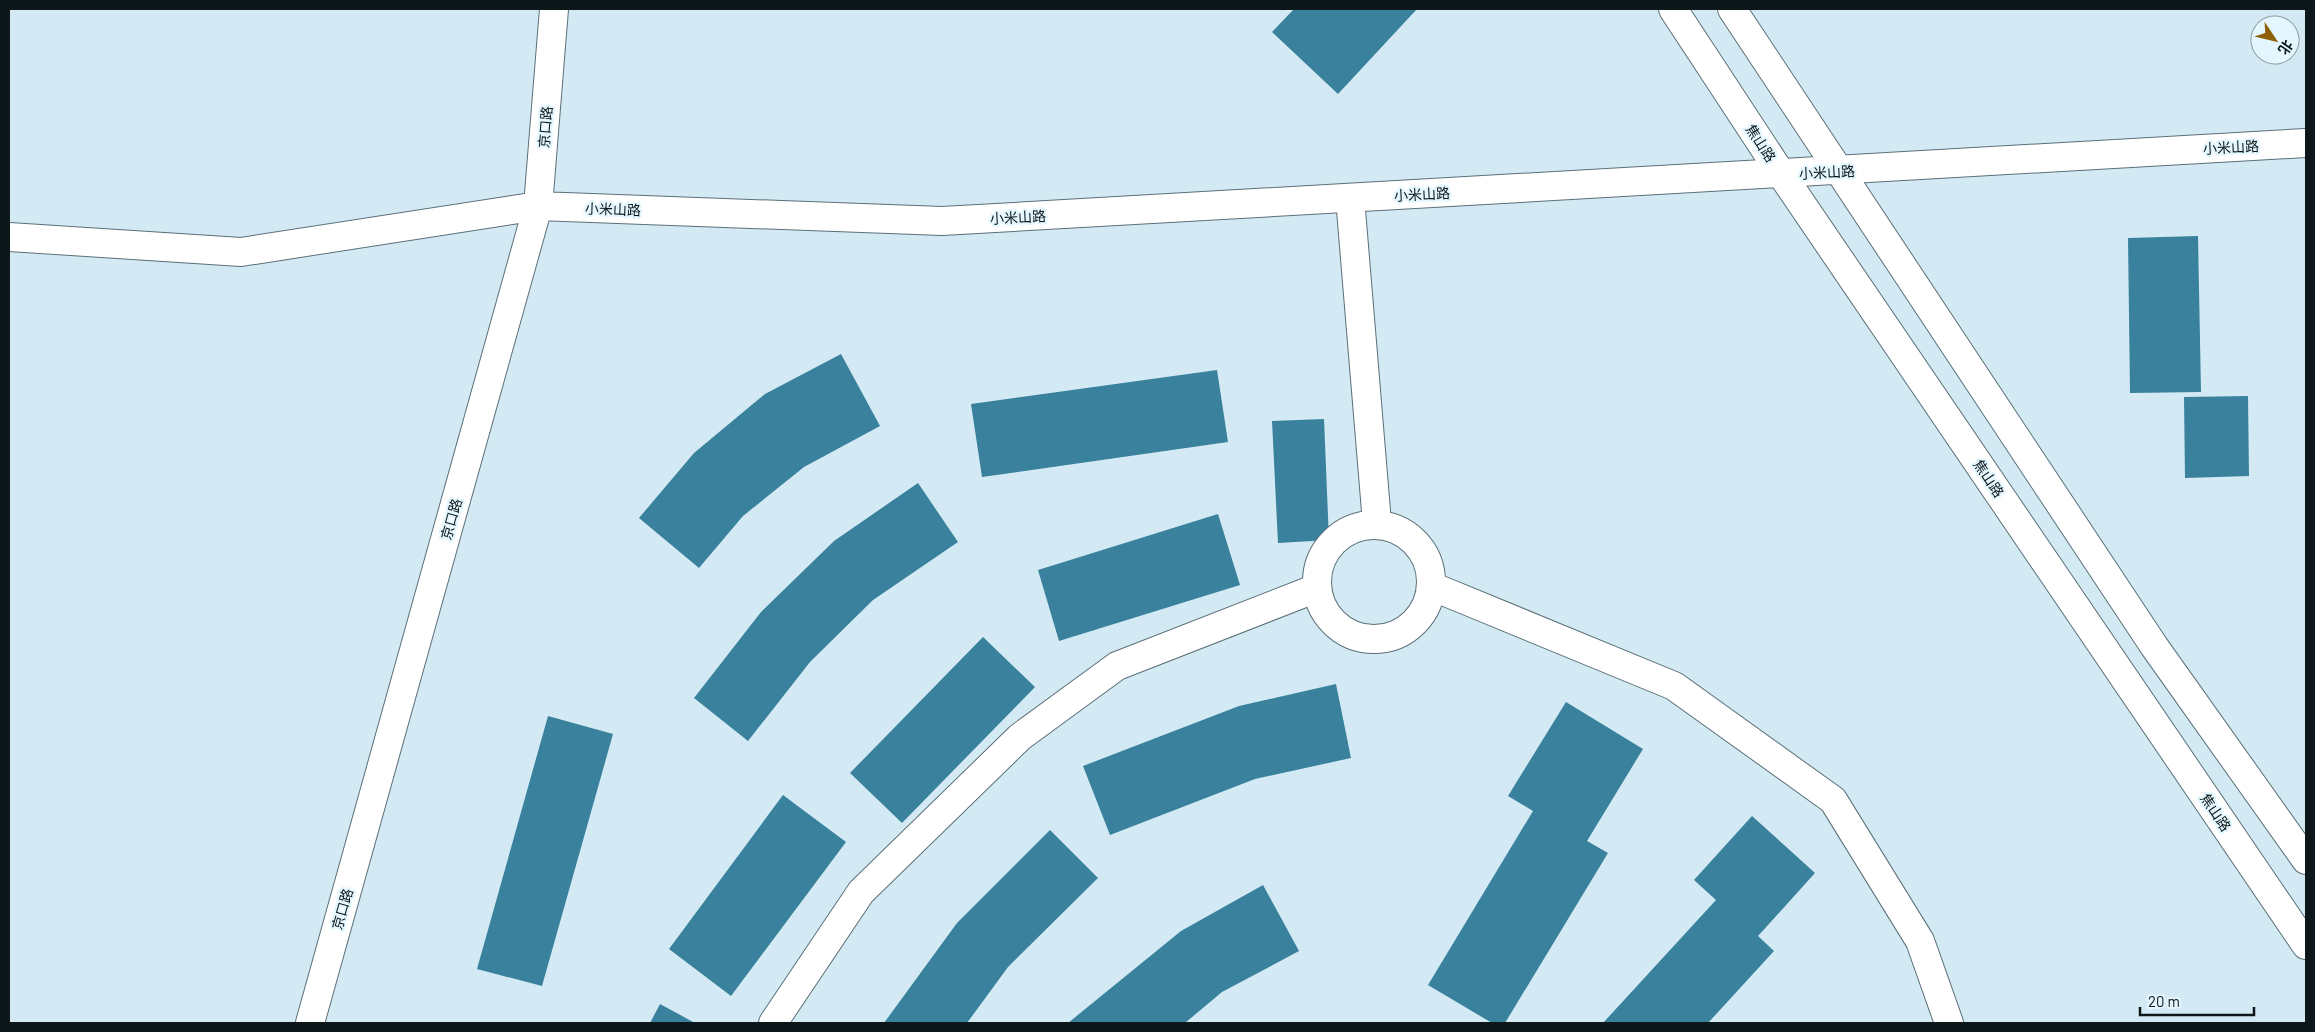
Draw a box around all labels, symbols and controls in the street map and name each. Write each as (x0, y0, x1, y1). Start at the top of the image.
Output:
north arrow (2250, 15, 2300, 65)
text: 北 (2275, 37, 2297, 58)
street label: 京口路 (535, 105, 555, 149)
street label: 焦山路 (1742, 121, 1780, 165)
street label: 小米山路 (2203, 137, 2259, 157)
street label: 小米山路 (1799, 162, 1855, 182)
street label: 小米山路 (1394, 184, 1450, 204)
street label: 小米山路 (585, 200, 641, 218)
street label: 小米山路 (990, 207, 1046, 227)
street label: 焦山路 (1970, 456, 2008, 500)
street label: 京口路 (437, 496, 465, 542)
street label: 焦山路 (2197, 790, 2235, 834)
street label: 京口路 (328, 886, 356, 932)
scale bar (2140, 984, 2254, 1016)
text: 20 m (2148, 992, 2180, 1010)

